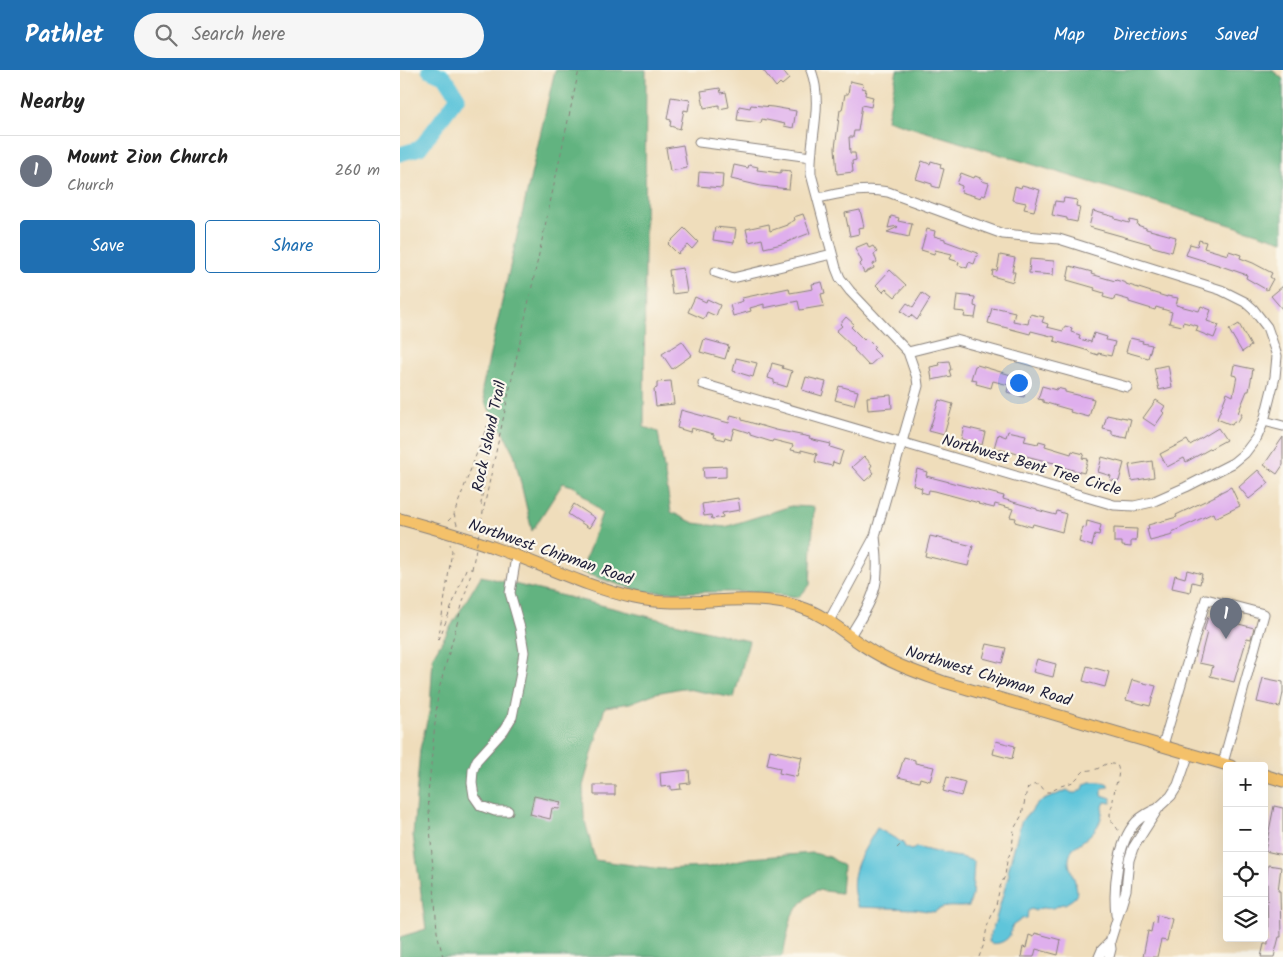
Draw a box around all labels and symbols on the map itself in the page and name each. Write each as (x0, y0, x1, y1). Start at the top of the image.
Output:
your location (1006, 370, 1032, 396)
street label: Rock Island Trail (466, 378, 513, 494)
street label: Northwest Bent Tree Circle (939, 428, 1124, 503)
street label: Northwest Chipman Road (465, 513, 637, 593)
pin: 1 (1210, 598, 1242, 639)
street label: Northwest Chipman Road (902, 639, 1076, 714)

